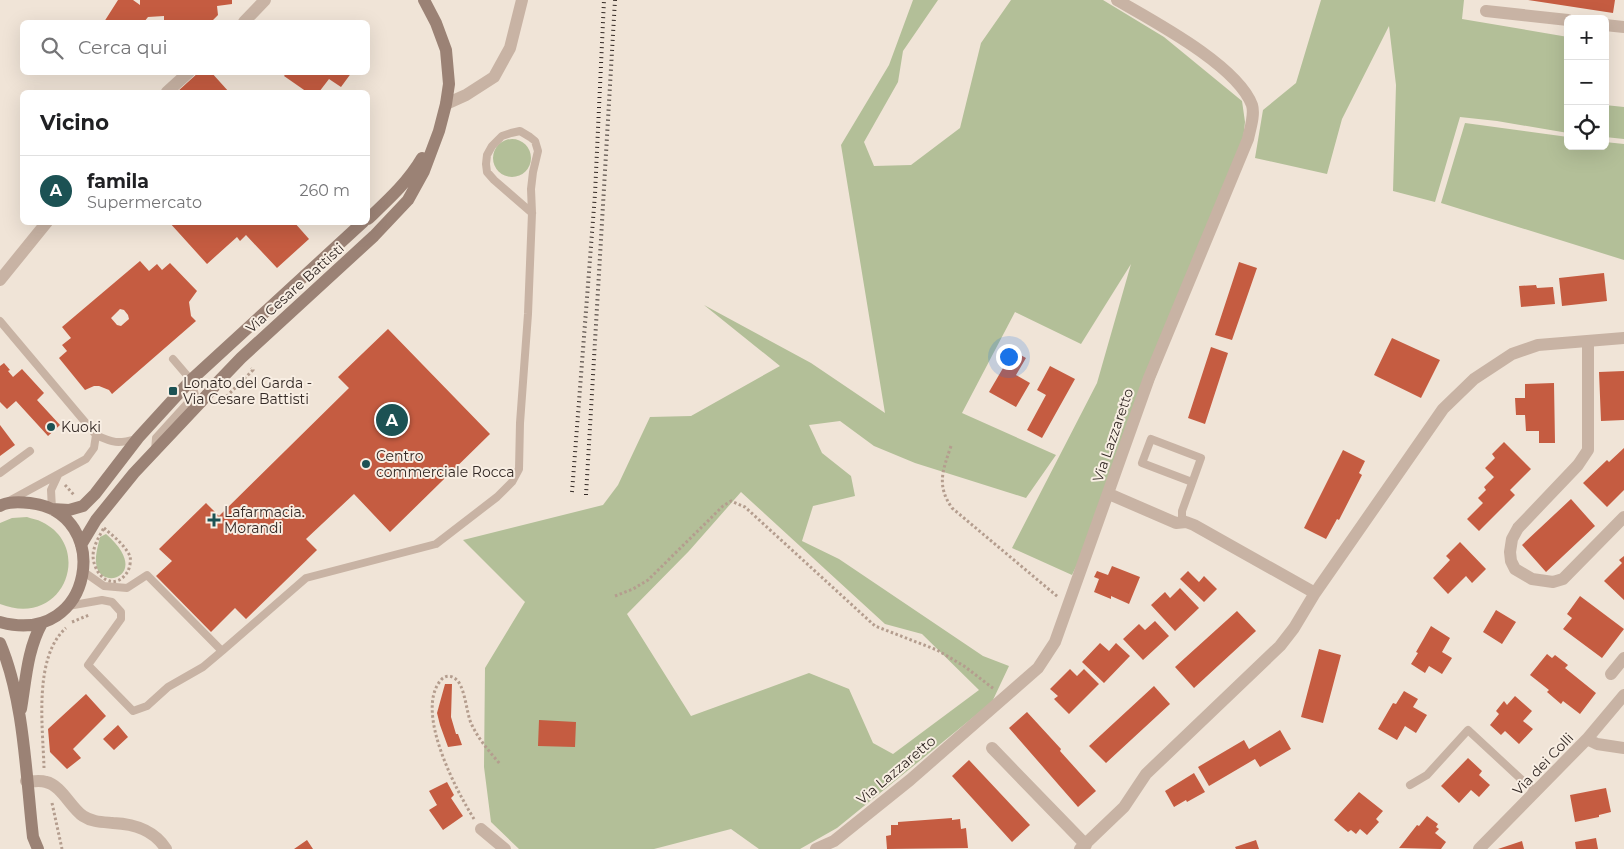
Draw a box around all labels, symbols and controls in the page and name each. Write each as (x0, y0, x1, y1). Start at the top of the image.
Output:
map controls (1564, 15, 1609, 150)
button: + (1564, 15, 1609, 60)
search box (20, 20, 370, 75)
icon: search (38, 34, 66, 62)
text: Cerca qui (78, 36, 168, 59)
button: − (1564, 60, 1609, 105)
button: locate (1564, 105, 1609, 150)
text: Vicino (40, 110, 109, 135)
text: famila (87, 170, 149, 193)
text: A (50, 181, 62, 200)
text: 260 m (299, 181, 350, 200)
text: Supermercato (87, 193, 202, 212)
street label: Via Cesare Battisti (242, 239, 348, 337)
your location (996, 344, 1022, 370)
place label: Lonato del Garda - Via Cesare Battisti (183, 374, 312, 408)
marker: Lonato del Garda - Via Cesare Battisti (167, 385, 179, 397)
street label: Via Lazzaretto (1089, 386, 1138, 484)
pin: A (376, 401, 408, 439)
place label: Kuoki (61, 418, 101, 436)
marker: Kuoki (45, 421, 57, 433)
place label: Centro commerciale Rocca (376, 447, 515, 481)
marker: Centro commerciale Rocca (360, 458, 372, 470)
place label: Lafarmacia. Morandi (224, 503, 305, 537)
marker: Lafarmacia. Morandi (208, 514, 220, 526)
street label: Via dei Colli (1509, 729, 1577, 799)
street label: Via Lazzaretto (853, 732, 939, 808)

